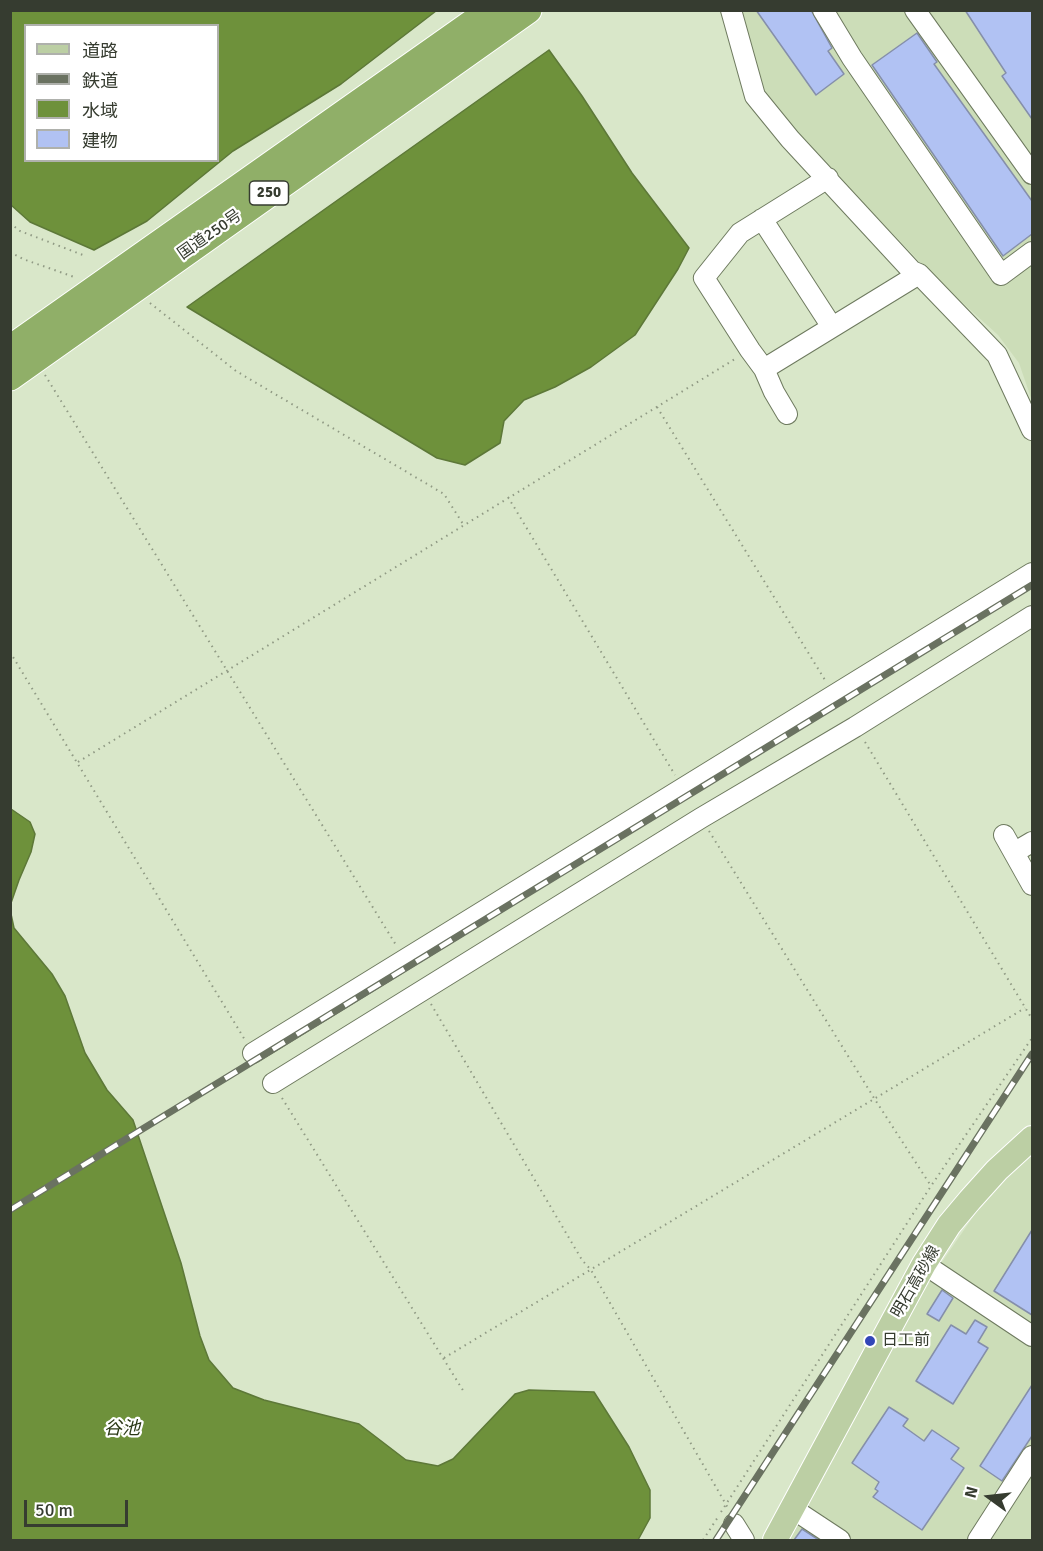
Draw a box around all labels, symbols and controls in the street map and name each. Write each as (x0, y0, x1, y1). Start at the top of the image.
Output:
legend (24, 24, 219, 162)
text: 道路 (82, 40, 118, 62)
text: 鉄道 (82, 70, 118, 92)
text: 水域 (82, 100, 118, 122)
text: 建物 (82, 130, 118, 152)
road number: 250 (250, 181, 288, 205)
street label: 国道250号 (174, 206, 246, 264)
street label: 明石高砂線 (888, 1243, 944, 1321)
place label: 日工前 (882, 1331, 930, 1351)
marker: 日工前 (863, 1334, 877, 1348)
water label: 谷池 (104, 1418, 140, 1440)
north arrow (959, 1467, 1019, 1527)
text: N (961, 1484, 983, 1500)
scale bar (27, 1488, 130, 1526)
text: 50 m (35, 1499, 73, 1521)

